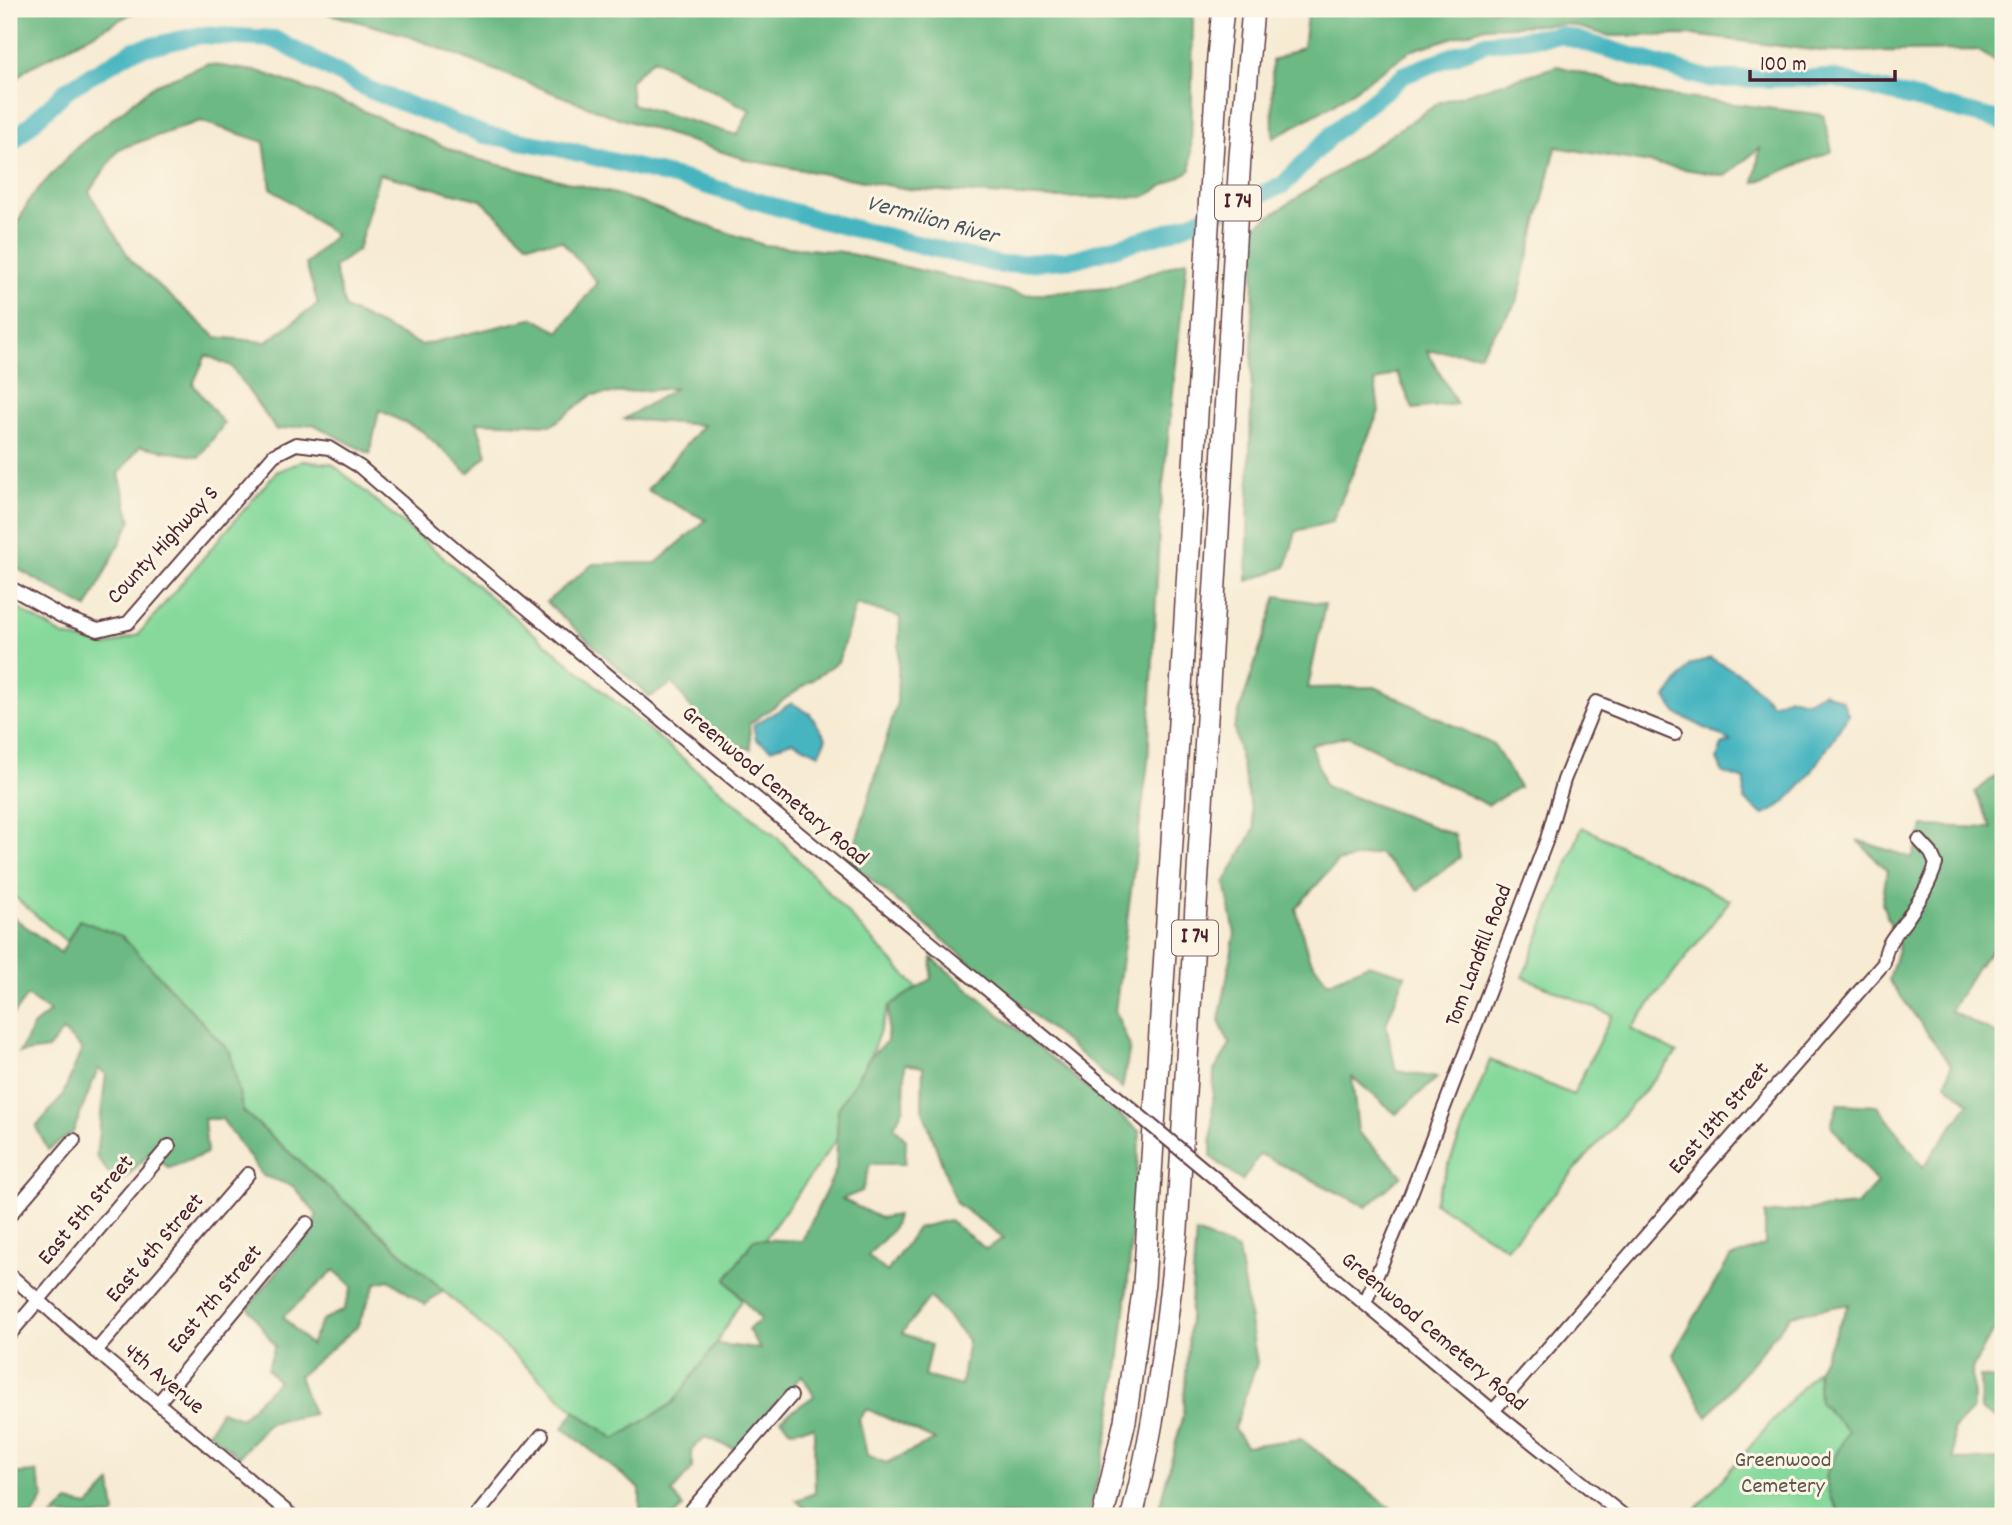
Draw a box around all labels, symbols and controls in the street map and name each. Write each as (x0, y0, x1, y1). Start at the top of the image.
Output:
scale bar (1750, 38, 1895, 82)
text: 100 m (1760, 51, 1807, 81)
road number: I 74 (1215, 186, 1261, 220)
water label: Vermilion River (862, 187, 1004, 256)
street label: County Highway S (100, 479, 228, 613)
street label: Greenwood Cemetary Road (673, 699, 875, 875)
street label: Tom Landfill Road (1438, 880, 1522, 1032)
road number: I 74 (1172, 920, 1218, 956)
street label: East 13th Street (1662, 1055, 1778, 1183)
street label: East 5th Street (31, 1148, 143, 1274)
street label: East 6th Street (99, 1187, 213, 1311)
street label: East 7th Street (160, 1238, 272, 1362)
street label: Greenwood Cemetery Road (1333, 1245, 1533, 1421)
street label: 4th Avenue (115, 1336, 211, 1424)
park label: Greenwood Cemetery (1734, 1445, 1832, 1504)

